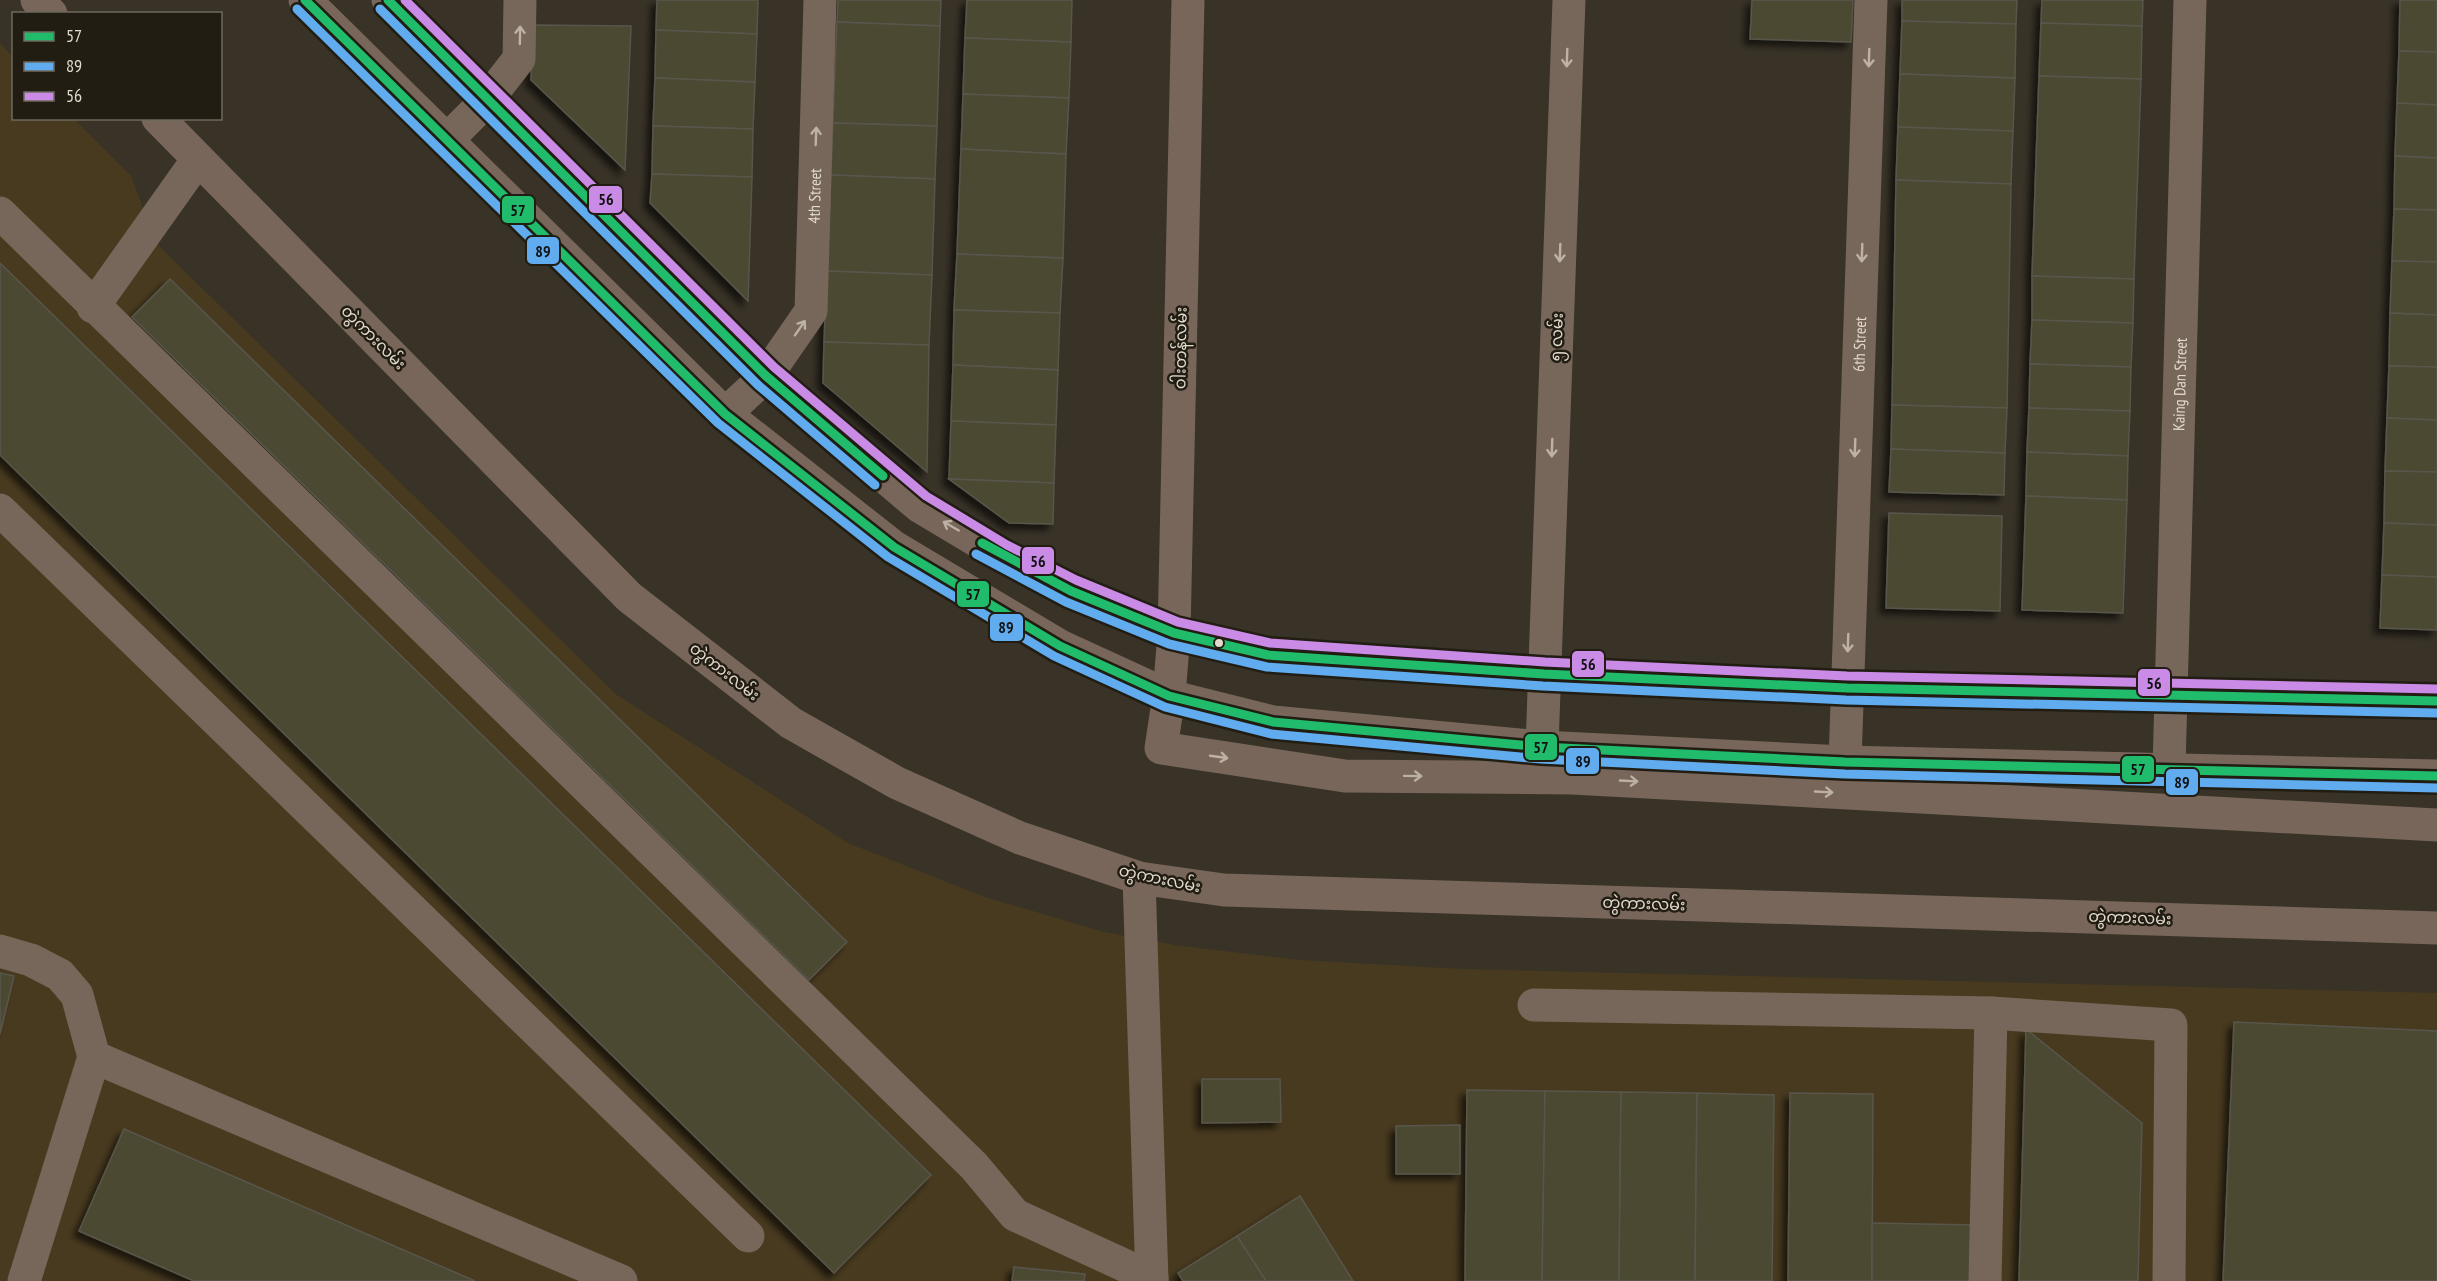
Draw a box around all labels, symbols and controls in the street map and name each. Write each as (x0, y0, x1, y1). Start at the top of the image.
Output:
legend (12, 12, 222, 120)
text: 57 (66, 24, 82, 47)
one-way arrow (514, 25, 526, 45)
one-way arrow (1561, 48, 1572, 68)
one-way arrow (1864, 48, 1875, 68)
text: 89 (66, 54, 82, 77)
text: 56 (66, 84, 82, 107)
one-way arrow (810, 127, 822, 147)
street label: 4th Street (804, 168, 825, 224)
line badge: 56 (588, 185, 623, 214)
text: 56 (598, 189, 614, 209)
line badge: 57 (501, 195, 535, 224)
text: 57 (510, 200, 526, 220)
line badge: 89 (526, 236, 560, 265)
text: 89 (535, 241, 551, 261)
one-way arrow (1554, 243, 1565, 263)
one-way arrow (1857, 243, 1868, 263)
street label: တွဲကားလမ်း (335, 300, 411, 376)
street label: ဝါးတန်လမ်း (1168, 307, 1195, 389)
street label: ၅ လမ်း (1544, 312, 1571, 362)
street label: 6th Street (1848, 316, 1870, 372)
one-way arrow (794, 320, 806, 336)
street label: Kaing Dan Street (2168, 337, 2191, 431)
one-way arrow (1547, 438, 1558, 458)
one-way arrow (1850, 438, 1861, 458)
one-way arrow (943, 519, 960, 531)
line badge: 56 (1021, 546, 1055, 575)
text: 56 (1030, 551, 1046, 571)
line badge: 57 (956, 580, 990, 608)
text: 57 (965, 584, 981, 604)
line badge: 89 (989, 613, 1024, 642)
text: 89 (998, 617, 1014, 637)
one-way arrow (1843, 633, 1854, 653)
street label: တွဲကားလမ်း (684, 637, 765, 708)
unlabelled marker (1213, 637, 1225, 649)
line badge: 56 (1571, 650, 1605, 678)
text: 56 (1580, 654, 1596, 674)
line badge: 56 (2137, 668, 2171, 697)
text: 56 (2146, 673, 2162, 693)
line badge: 57 (1524, 733, 1558, 761)
text: 57 (1533, 737, 1549, 757)
line badge: 89 (1565, 747, 1600, 775)
text: 89 (1575, 751, 1591, 771)
one-way arrow (1209, 752, 1229, 763)
line badge: 57 (2121, 755, 2155, 783)
text: 57 (2130, 759, 2146, 779)
line badge: 89 (2165, 768, 2199, 796)
one-way arrow (1402, 771, 1422, 782)
text: 89 (2174, 772, 2190, 792)
one-way arrow (1618, 776, 1638, 787)
one-way arrow (1813, 786, 1833, 797)
street label: တွဲကားလမ်း (1116, 859, 1203, 900)
street label: တွဲကားလမ်း (1602, 891, 1686, 918)
street label: တွဲကားလမ်း (2088, 905, 2172, 932)

